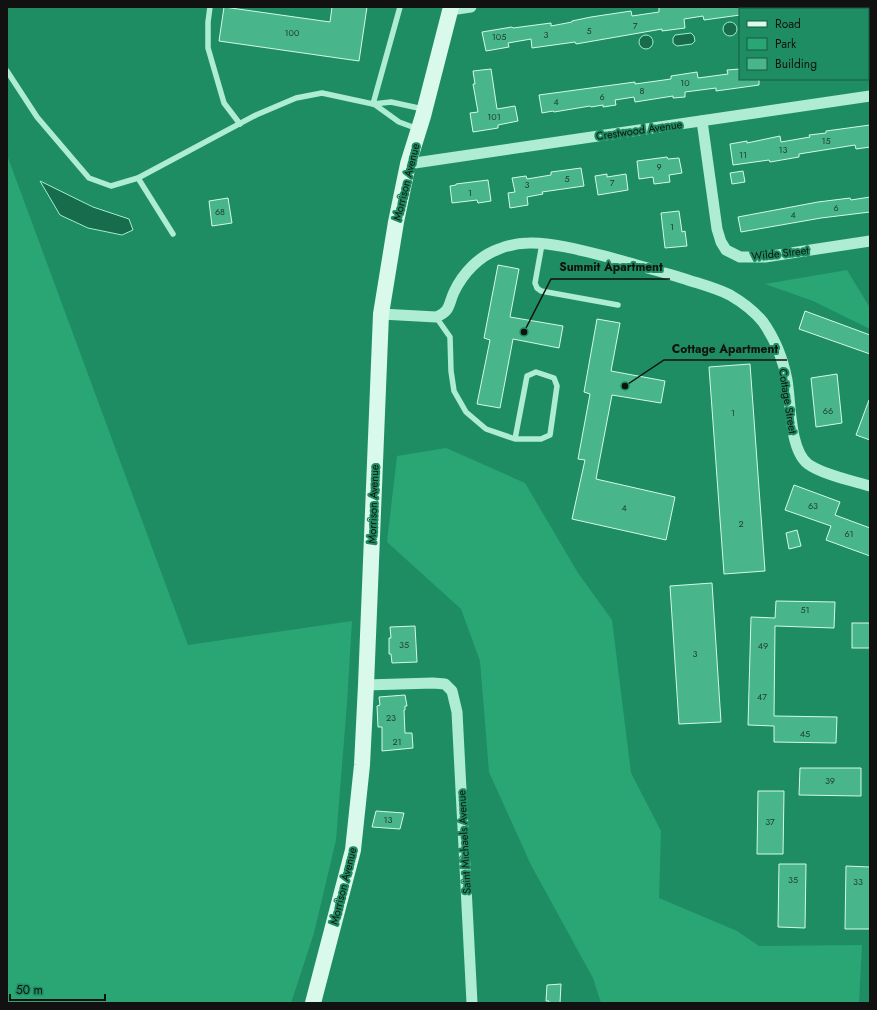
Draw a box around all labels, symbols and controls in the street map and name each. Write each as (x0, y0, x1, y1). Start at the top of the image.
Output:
legend (739, 8, 869, 80)
text: Road (775, 15, 801, 33)
house number: 7 (633, 19, 638, 32)
house number: 5 (586, 24, 592, 37)
house number: 100 (285, 26, 300, 39)
house number: 3 (544, 28, 549, 41)
house number: 105 (492, 30, 506, 43)
text: Park (775, 35, 797, 53)
text: Building (775, 55, 817, 73)
house number: 10 (680, 76, 690, 89)
house number: 8 (640, 84, 645, 97)
house number: 6 (599, 90, 605, 103)
house number: 4 (553, 95, 559, 108)
house number: 101 (487, 110, 501, 123)
street label: Crestwood Avenue (595, 116, 684, 144)
house number: 15 (821, 134, 831, 147)
street label: Morrison Avenue (389, 141, 423, 222)
house number: 13 (779, 143, 788, 156)
house number: 11 (739, 148, 747, 161)
house number: 9 (656, 160, 662, 173)
house number: 5 (564, 172, 570, 185)
house number: 7 (610, 176, 615, 189)
house number: 3 (525, 178, 530, 191)
house number: 1 (468, 186, 472, 199)
house number: 6 (833, 201, 839, 214)
house number: 68 (215, 205, 225, 218)
house number: 4 (790, 208, 796, 221)
house number: 1 (670, 220, 674, 233)
street label: Wilde Street (750, 242, 810, 264)
callout: Summit Apartment (551, 255, 670, 279)
text: Summit Apartment (559, 258, 663, 276)
callout: Cottage Apartment (664, 336, 787, 360)
text: Cottage Apartment (672, 340, 778, 358)
street label: Cottage Street (775, 367, 801, 435)
house number: 66 (823, 404, 833, 417)
house number: 1 (731, 406, 735, 419)
street label: Morrison Avenue (364, 464, 382, 544)
house number: 63 (808, 499, 818, 512)
house number: 4 (621, 501, 627, 514)
house number: 2 (738, 517, 744, 530)
house number: 61 (844, 527, 854, 540)
house number: 51 (800, 603, 810, 616)
house number: 35 (399, 638, 409, 651)
house number: 49 (758, 639, 768, 652)
house number: 3 (693, 647, 698, 660)
house number: 47 (757, 690, 767, 703)
house number: 23 (386, 711, 396, 724)
house number: 45 (800, 727, 810, 740)
house number: 21 (392, 735, 402, 748)
house number: 39 (825, 774, 835, 787)
street label: Saint Michaels Avenue (453, 789, 475, 894)
house number: 13 (384, 813, 393, 826)
house number: 37 (765, 815, 775, 828)
street label: Morrison Avenue (326, 845, 360, 926)
house number: 35 (788, 873, 798, 886)
house number: 33 (853, 875, 863, 888)
scale bar (10, 976, 105, 1002)
text: 50 m (16, 981, 43, 999)

